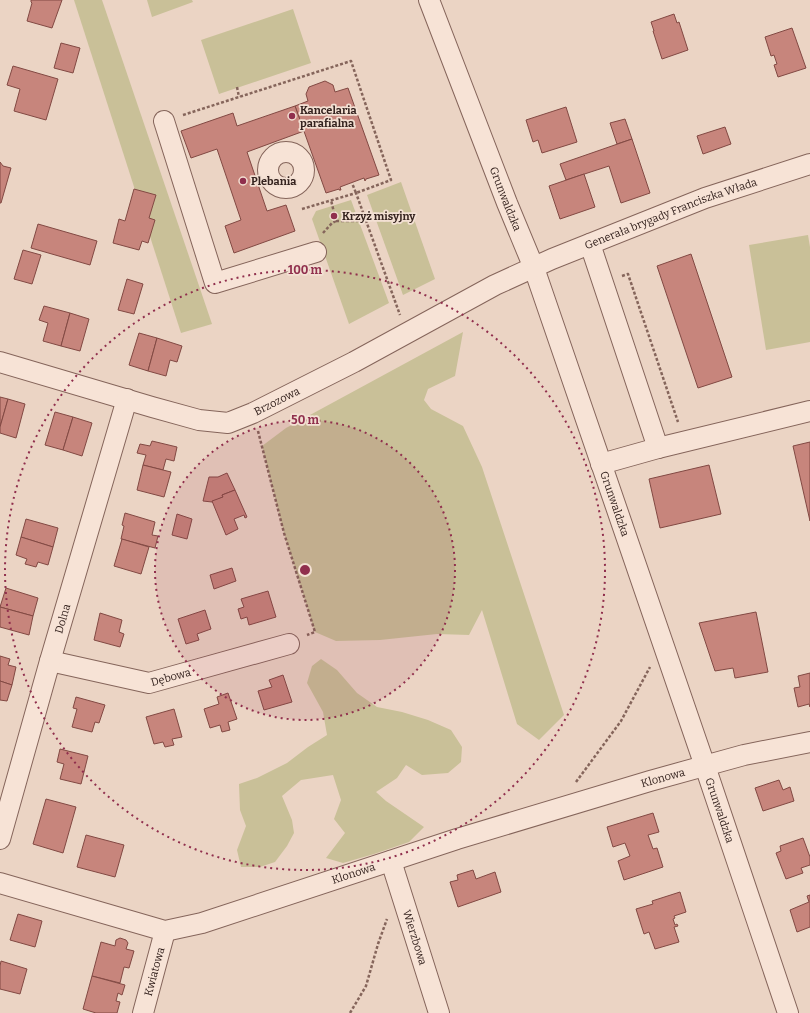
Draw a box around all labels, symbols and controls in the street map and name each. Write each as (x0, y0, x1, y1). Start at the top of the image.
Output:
place label: Kancelaria parafialna (300, 104, 357, 130)
marker: Kancelaria parafialna (287, 111, 297, 121)
street label: Grunwaldzka (487, 165, 524, 233)
place label: Plebania (251, 175, 297, 188)
marker: Plebania (238, 176, 248, 186)
street label: Generała brygady Franciszka Włada (583, 176, 759, 252)
place label: Krzyż misyjny (342, 210, 416, 223)
marker: Krzyż misyjny (329, 211, 339, 221)
text: 100 m (288, 263, 323, 277)
street label: Brzozowa (252, 385, 302, 418)
text: 50 m (291, 413, 319, 427)
street label: Grunwaldzka (597, 470, 632, 538)
centre of rings (298, 563, 312, 577)
street label: Dolna (52, 602, 73, 635)
street label: Dębowa (149, 666, 192, 689)
street label: Klonowa (639, 766, 686, 790)
street label: Grunwaldzka (702, 776, 736, 845)
street label: Klonowa (330, 860, 377, 887)
street label: Wierzbowa (400, 908, 429, 967)
street label: Kwiatowa (142, 946, 167, 997)

